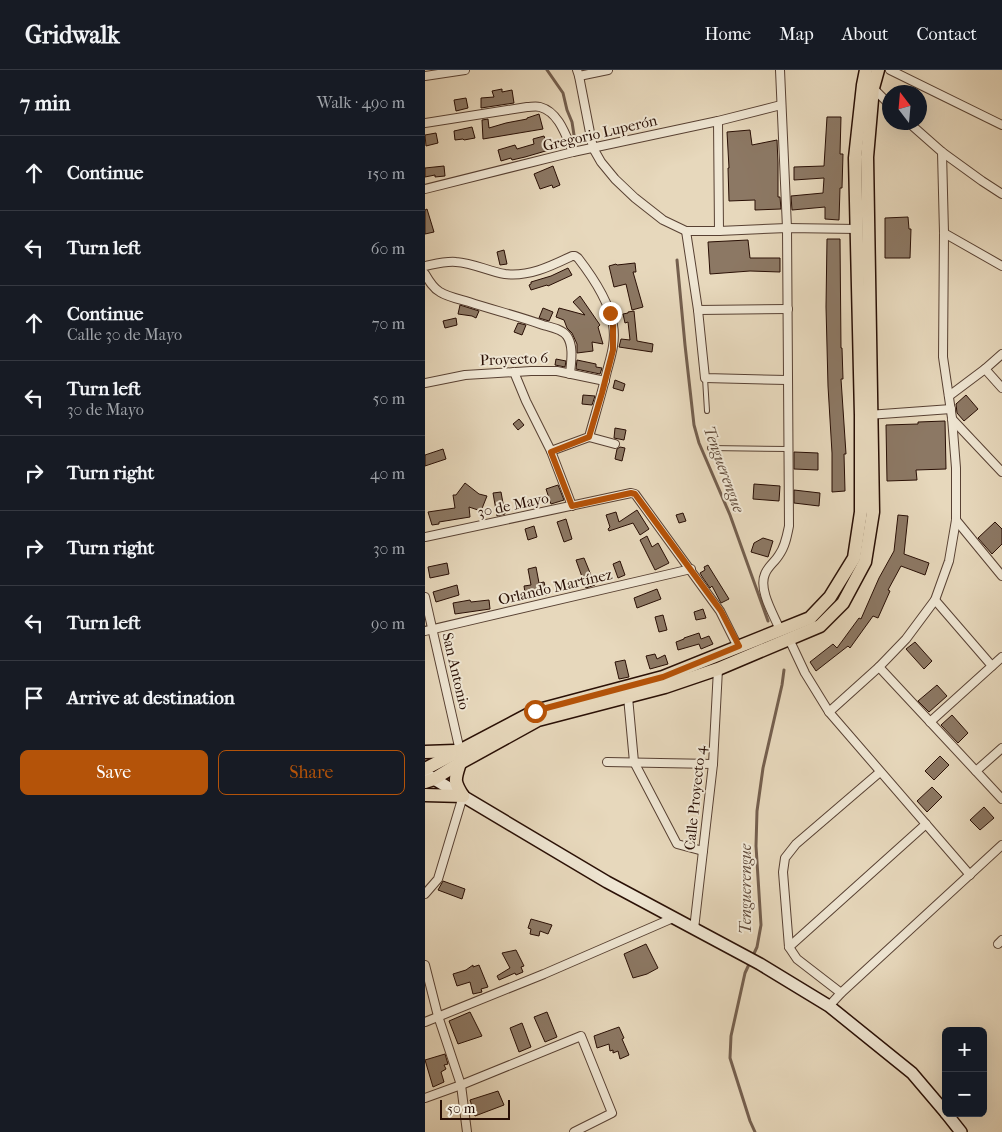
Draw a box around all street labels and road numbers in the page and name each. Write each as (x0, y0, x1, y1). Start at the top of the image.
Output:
street label: Gregorio Luperón (541, 111, 659, 155)
street label: Proyecto 6 (479, 349, 549, 369)
street label: 30 de Mayo (476, 489, 551, 521)
street label: Orlando Martínez (496, 565, 614, 609)
street label: San Antonio (438, 631, 474, 712)
street label: Calle Proyecto 4 (681, 744, 710, 851)

